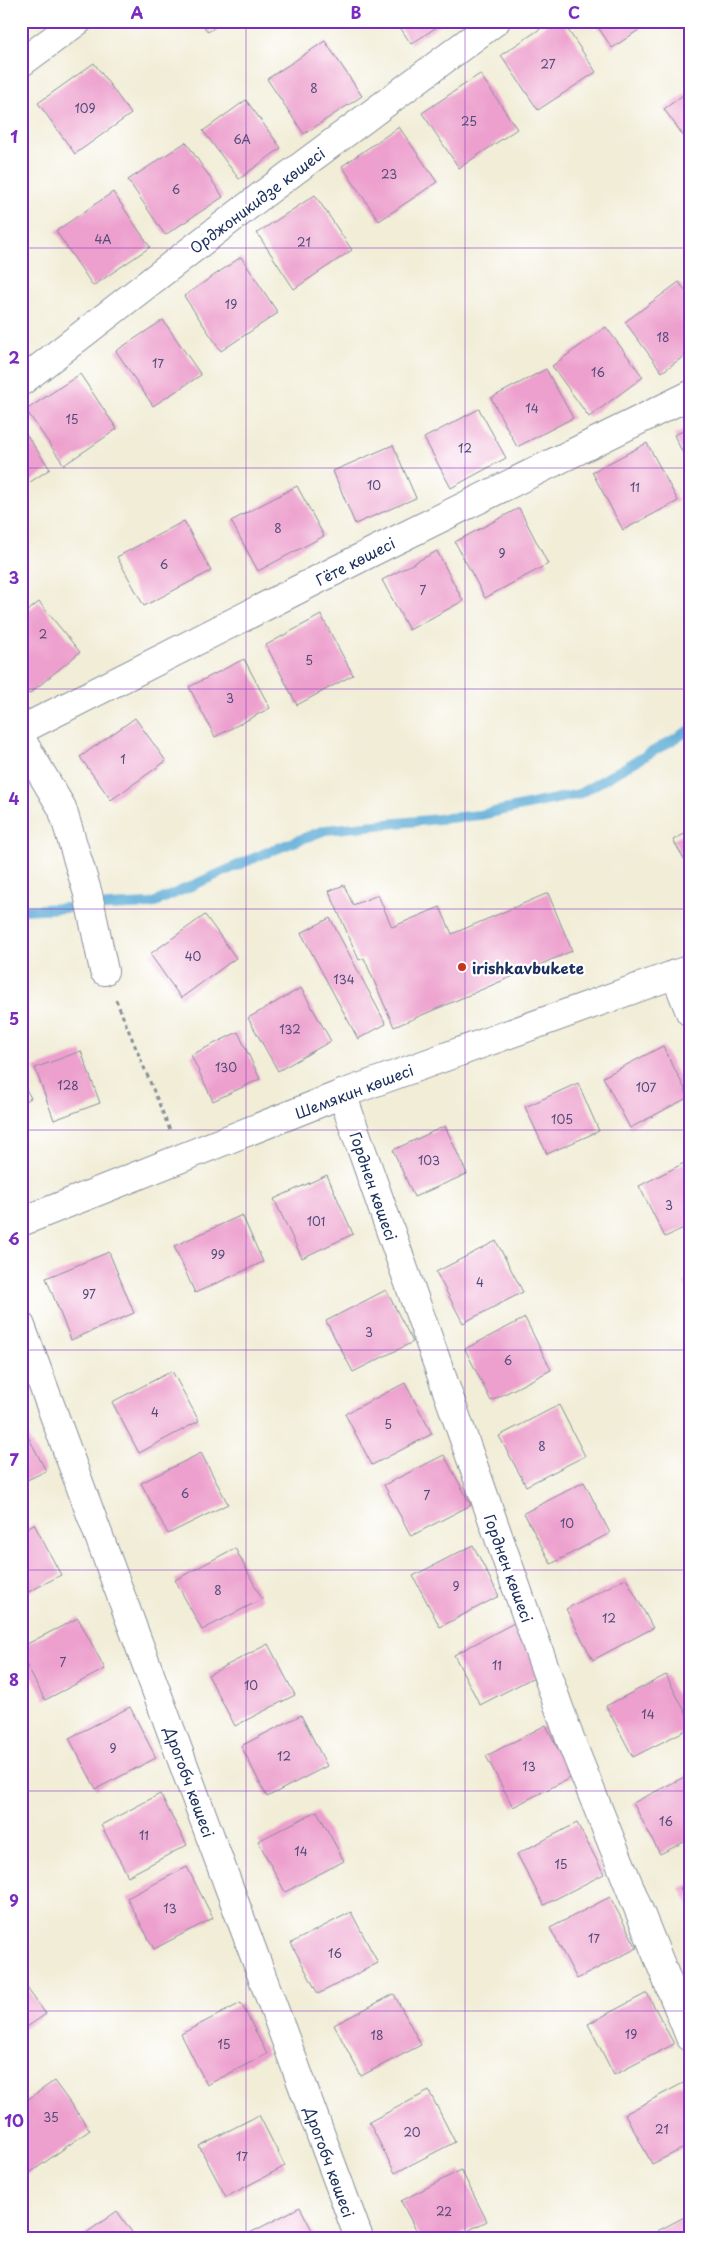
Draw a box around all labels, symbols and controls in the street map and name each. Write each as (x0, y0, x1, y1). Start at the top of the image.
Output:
text: A (131, 0, 144, 24)
text: B (351, 0, 362, 24)
text: C (568, 0, 580, 24)
house number: 27 (541, 55, 556, 73)
house number: 8 (310, 79, 318, 97)
house number: 109 (74, 99, 96, 117)
house number: 25 (461, 112, 477, 130)
text: 1 (10, 124, 18, 148)
house number: 6А (233, 130, 251, 148)
street label: Орджоникидзе көшесі (184, 141, 330, 259)
house number: 23 (381, 165, 397, 183)
house number: 6 (172, 180, 180, 198)
house number: 4А (94, 230, 112, 248)
house number: 21 (297, 233, 311, 251)
house number: 19 (225, 295, 237, 313)
house number: 18 (657, 328, 669, 346)
text: 2 (8, 345, 20, 369)
house number: 17 (152, 354, 164, 372)
house number: 16 (591, 363, 605, 381)
house number: 14 (525, 399, 539, 417)
house number: 15 (65, 410, 79, 428)
house number: 12 (458, 439, 472, 457)
house number: 10 (367, 476, 381, 494)
house number: 11 (630, 478, 640, 496)
house number: 8 (274, 519, 282, 537)
street label: Гёте көшесі (311, 531, 399, 591)
house number: 9 (498, 544, 506, 562)
house number: 6 (160, 555, 168, 573)
text: 3 (9, 565, 19, 589)
house number: 7 (420, 581, 427, 599)
house number: 2 (39, 625, 47, 643)
house number: 5 (305, 651, 313, 669)
house number: 3 (226, 689, 234, 707)
house number: 1 (120, 750, 126, 768)
text: 4 (9, 786, 20, 810)
house number: 40 (185, 947, 202, 965)
place label: irishkavbukete (472, 956, 584, 979)
marker: irishkavbukete (456, 961, 468, 973)
house number: 134 (333, 970, 355, 988)
text: 5 (9, 1006, 19, 1030)
house number: 132 (279, 1020, 301, 1038)
house number: 130 (215, 1058, 237, 1076)
street label: Шемякин көшесі (291, 1058, 417, 1124)
house number: 128 (57, 1076, 79, 1094)
house number: 107 (636, 1078, 657, 1096)
house number: 105 (551, 1110, 573, 1128)
street label: Горднен көшесі (345, 1128, 403, 1244)
house number: 103 (418, 1151, 440, 1169)
house number: 3 (665, 1196, 673, 1214)
house number: 101 (307, 1212, 325, 1230)
text: 6 (8, 1226, 20, 1250)
house number: 99 (211, 1245, 225, 1263)
house number: 4 (476, 1273, 484, 1291)
house number: 97 (82, 1285, 96, 1303)
house number: 3 (365, 1323, 373, 1341)
house number: 6 (504, 1351, 512, 1369)
house number: 4 (151, 1403, 159, 1421)
house number: 5 (384, 1415, 392, 1433)
house number: 8 (538, 1437, 546, 1455)
text: 7 (9, 1447, 19, 1471)
house number: 6 (181, 1484, 189, 1502)
house number: 7 (424, 1486, 431, 1504)
street label: Горднен көшесі (479, 1511, 539, 1625)
house number: 10 (560, 1514, 574, 1532)
house number: 9 (452, 1577, 460, 1595)
house number: 8 (214, 1581, 222, 1599)
house number: 12 (602, 1609, 616, 1627)
house number: 7 (60, 1653, 67, 1671)
house number: 11 (492, 1656, 502, 1674)
text: 8 (9, 1667, 19, 1691)
house number: 10 (244, 1676, 258, 1694)
house number: 14 (641, 1705, 655, 1723)
street label: Дрогобч көшесі (159, 1723, 221, 1841)
house number: 9 (109, 1739, 117, 1757)
house number: 12 (277, 1747, 291, 1765)
house number: 13 (522, 1757, 536, 1775)
house number: 16 (659, 1812, 673, 1830)
house number: 11 (139, 1826, 149, 1844)
house number: 14 (294, 1842, 308, 1860)
house number: 15 (554, 1855, 568, 1873)
text: 9 (9, 1888, 19, 1912)
house number: 13 (163, 1899, 177, 1917)
house number: 17 (588, 1929, 600, 1947)
house number: 16 (328, 1944, 342, 1962)
house number: 19 (625, 2025, 637, 2043)
house number: 18 (371, 2026, 383, 2044)
house number: 15 (217, 2035, 231, 2053)
street label: Дрогобч көшесі (299, 2103, 361, 2221)
text: 10 (4, 2108, 24, 2132)
house number: 35 (43, 2108, 59, 2126)
house number: 21 (655, 2120, 669, 2138)
house number: 20 (403, 2123, 421, 2141)
house number: 17 (236, 2147, 248, 2165)
house number: 22 (436, 2202, 452, 2220)

